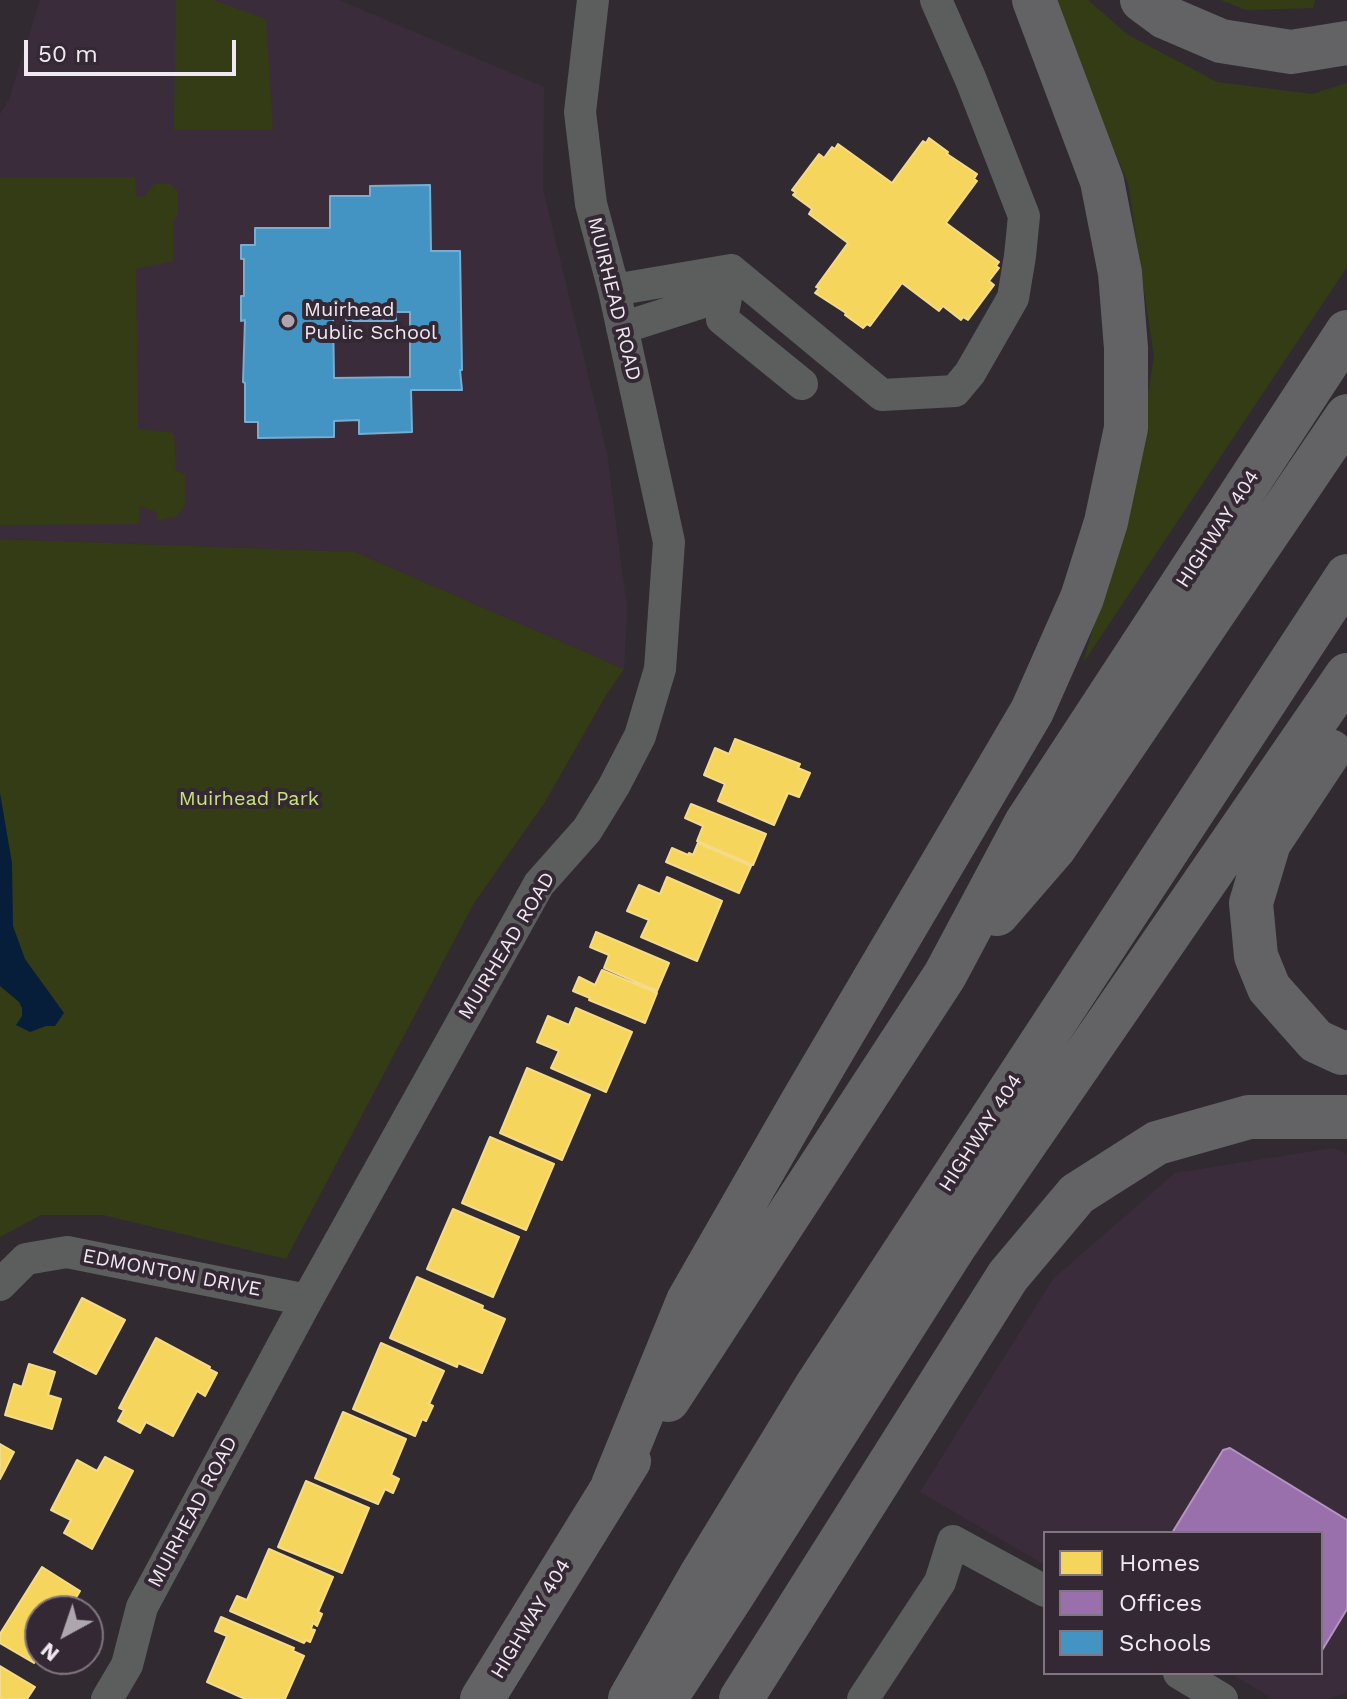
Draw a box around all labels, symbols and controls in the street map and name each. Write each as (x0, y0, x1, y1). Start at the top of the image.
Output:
scale bar (28, 24, 240, 74)
text: 50 m (38, 40, 98, 68)
street label: MUIRHEAD ROAD (582, 215, 646, 383)
place label: Muirhead Public School (304, 298, 437, 345)
marker: Muirhead Public School (279, 312, 297, 330)
street label: HIGHWAY 404 (1171, 466, 1265, 592)
park label: Muirhead Park (179, 787, 319, 811)
street label: MUIRHEAD ROAD (454, 868, 560, 1024)
street label: HIGHWAY 404 (934, 1070, 1028, 1196)
street label: EDMONTON DRIVE (81, 1244, 263, 1302)
street label: MUIRHEAD ROAD (143, 1432, 243, 1592)
legend (1043, 1531, 1323, 1675)
text: Homes (1119, 1549, 1200, 1577)
street label: HIGHWAY 404 (486, 1555, 576, 1683)
text: Offices (1119, 1589, 1202, 1617)
north arrow (24, 1595, 104, 1675)
text: Schools (1119, 1629, 1211, 1657)
text: N (35, 1637, 64, 1667)

